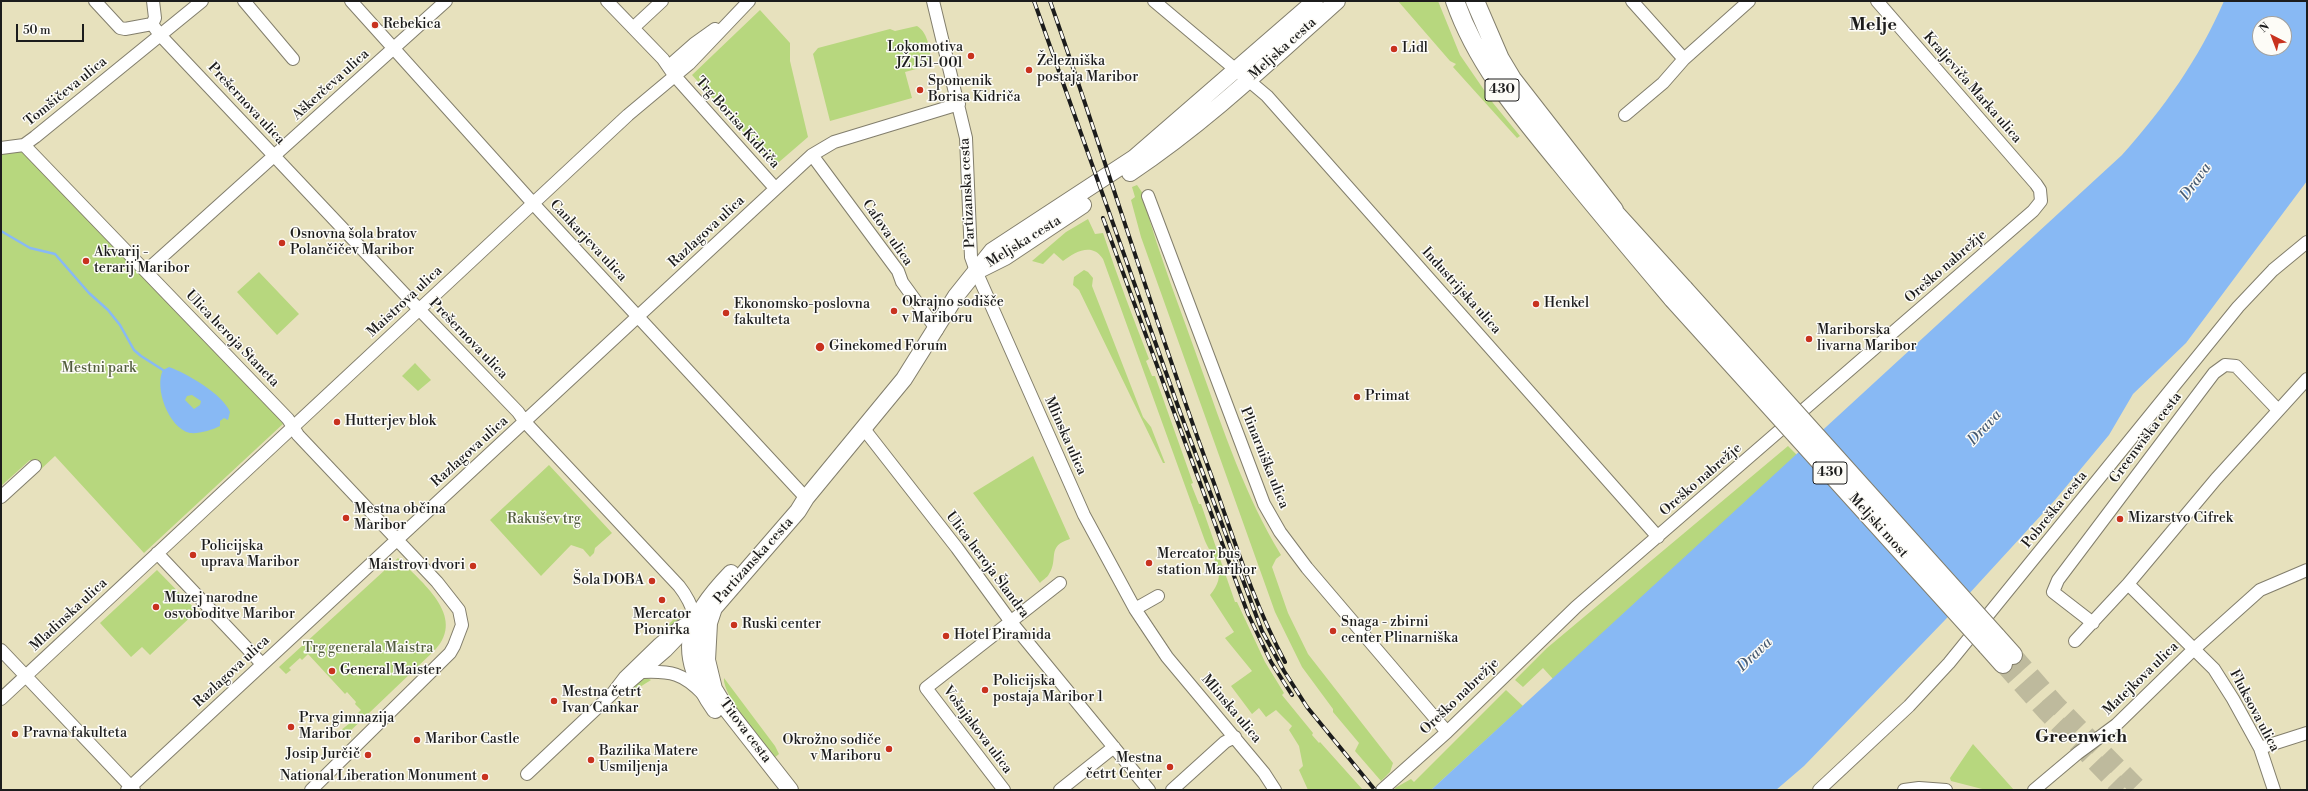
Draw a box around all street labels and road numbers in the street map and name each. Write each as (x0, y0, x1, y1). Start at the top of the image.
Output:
street label: Meljska cesta (1246, 14, 1320, 84)
street label: Kraljeviča Marka ulica (1919, 29, 2025, 147)
street label: Aškerčeva ulica (289, 46, 373, 124)
street label: Tomšičeva ulica (21, 54, 111, 130)
street label: Prešernova ulica (204, 60, 288, 148)
street label: Trg Borisa Kidriča (691, 74, 783, 172)
road number: 430 (1485, 79, 1519, 101)
street label: Partizanska cesta (957, 137, 979, 249)
street label: Razlagova ulica (666, 193, 748, 271)
street label: Cankarjeva ulica (546, 197, 630, 285)
street label: Cafova ulica (858, 197, 916, 269)
street label: Meljska cesta (984, 212, 1064, 272)
street label: Oreško nabrežje (1902, 227, 1990, 307)
street label: Industrijska ulica (1418, 244, 1504, 338)
street label: Maistrova ulica (364, 263, 446, 341)
street label: Ulica heroja Staneta (182, 287, 282, 391)
street label: Prešernova ulica (425, 295, 511, 383)
street label: Greenwiška cesta (2106, 389, 2186, 487)
street label: Mlinska ulica (1040, 394, 1090, 478)
street label: Plinarniška ulica (1236, 405, 1292, 511)
street label: Razlagova ulica (428, 413, 512, 491)
street label: Oreško nabrežje (1657, 440, 1745, 520)
road number: 430 (1813, 462, 1847, 484)
street label: Pobreška cesta (2019, 468, 2091, 552)
street label: Meljski most (1845, 490, 1911, 562)
street label: Ulica heroja Šlandra (942, 509, 1032, 621)
street label: Partizanska cesta (711, 514, 797, 608)
street label: Mladinska ulica (27, 575, 111, 655)
street label: Razlagova ulica (191, 633, 273, 711)
street label: Matejkova ulica (2100, 639, 2182, 719)
street label: Oreško nabrežje (1417, 655, 1503, 739)
street label: Fluksova ulica (2225, 667, 2283, 755)
street label: Mlinska ulica (1197, 671, 1265, 747)
street label: Vošnjakova ulica (939, 683, 1015, 777)
street label: Titova cesta (715, 696, 775, 766)

